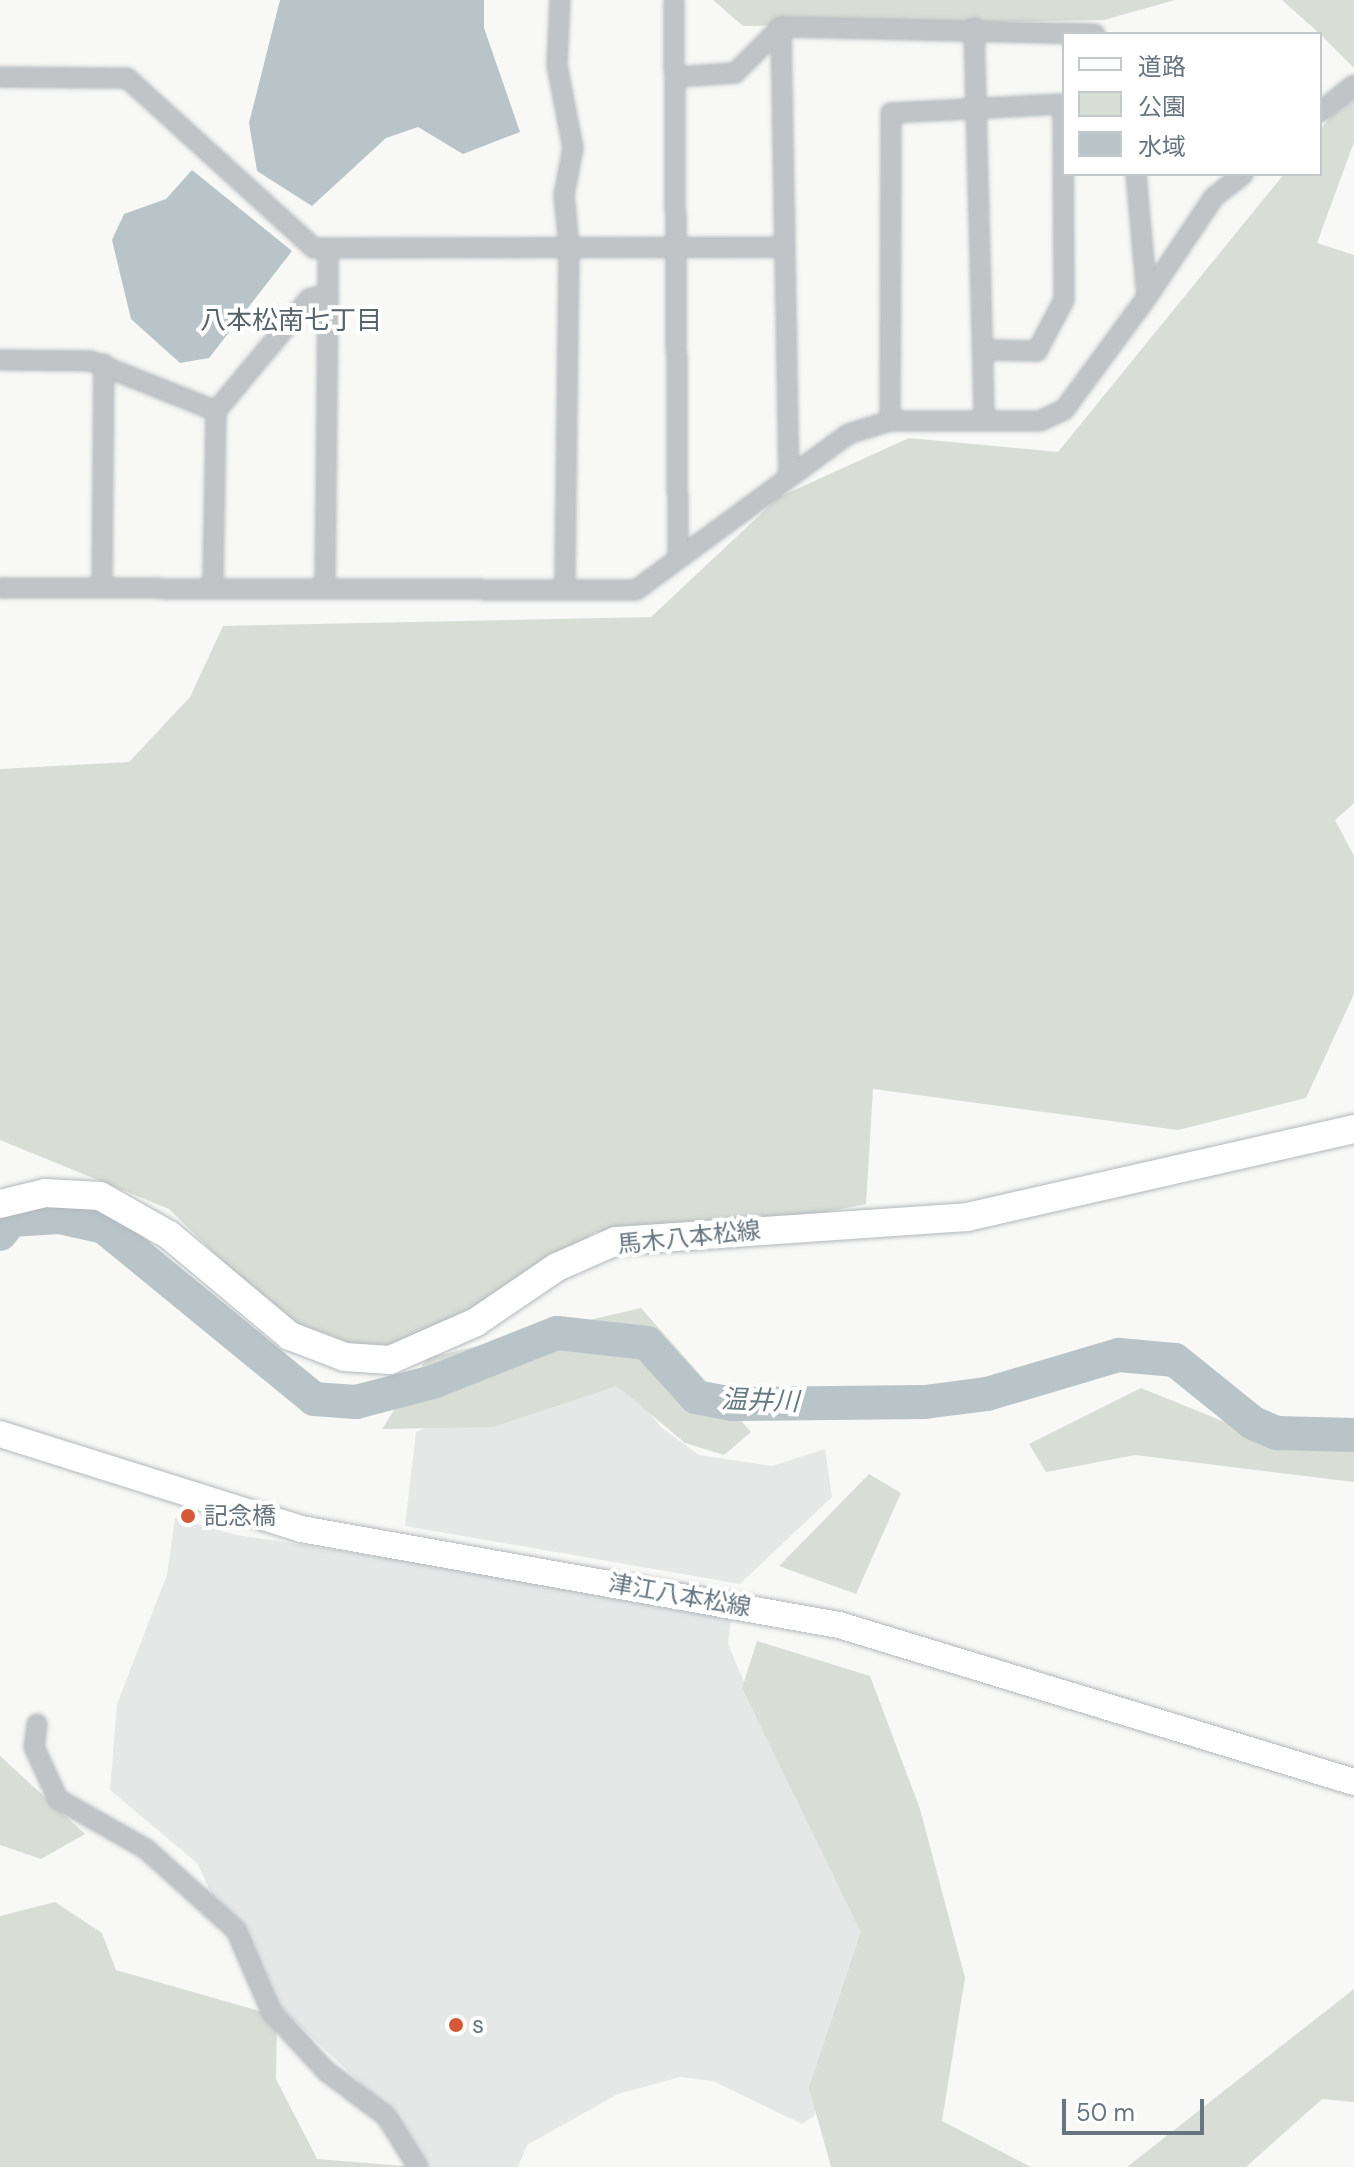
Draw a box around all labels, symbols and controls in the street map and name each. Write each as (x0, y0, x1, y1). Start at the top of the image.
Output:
legend (1062, 32, 1322, 176)
text: 道路 (1138, 51, 1186, 82)
text: 公園 (1138, 91, 1186, 122)
text: 水域 (1138, 131, 1186, 162)
district label: 八本松南七丁目 (200, 305, 382, 337)
street label: 馬木八本松線 (616, 1215, 762, 1259)
water label: 温井川 (720, 1384, 800, 1418)
place label: 記念橋 (204, 1502, 276, 1530)
marker: 記念橋 (179, 1507, 197, 1525)
street label: 津江八本松線 (607, 1568, 753, 1622)
place label: s (472, 2011, 484, 2039)
marker: s (447, 2016, 465, 2034)
scale bar (1066, 2083, 1208, 2133)
text: 50 m (1076, 2097, 1135, 2128)

